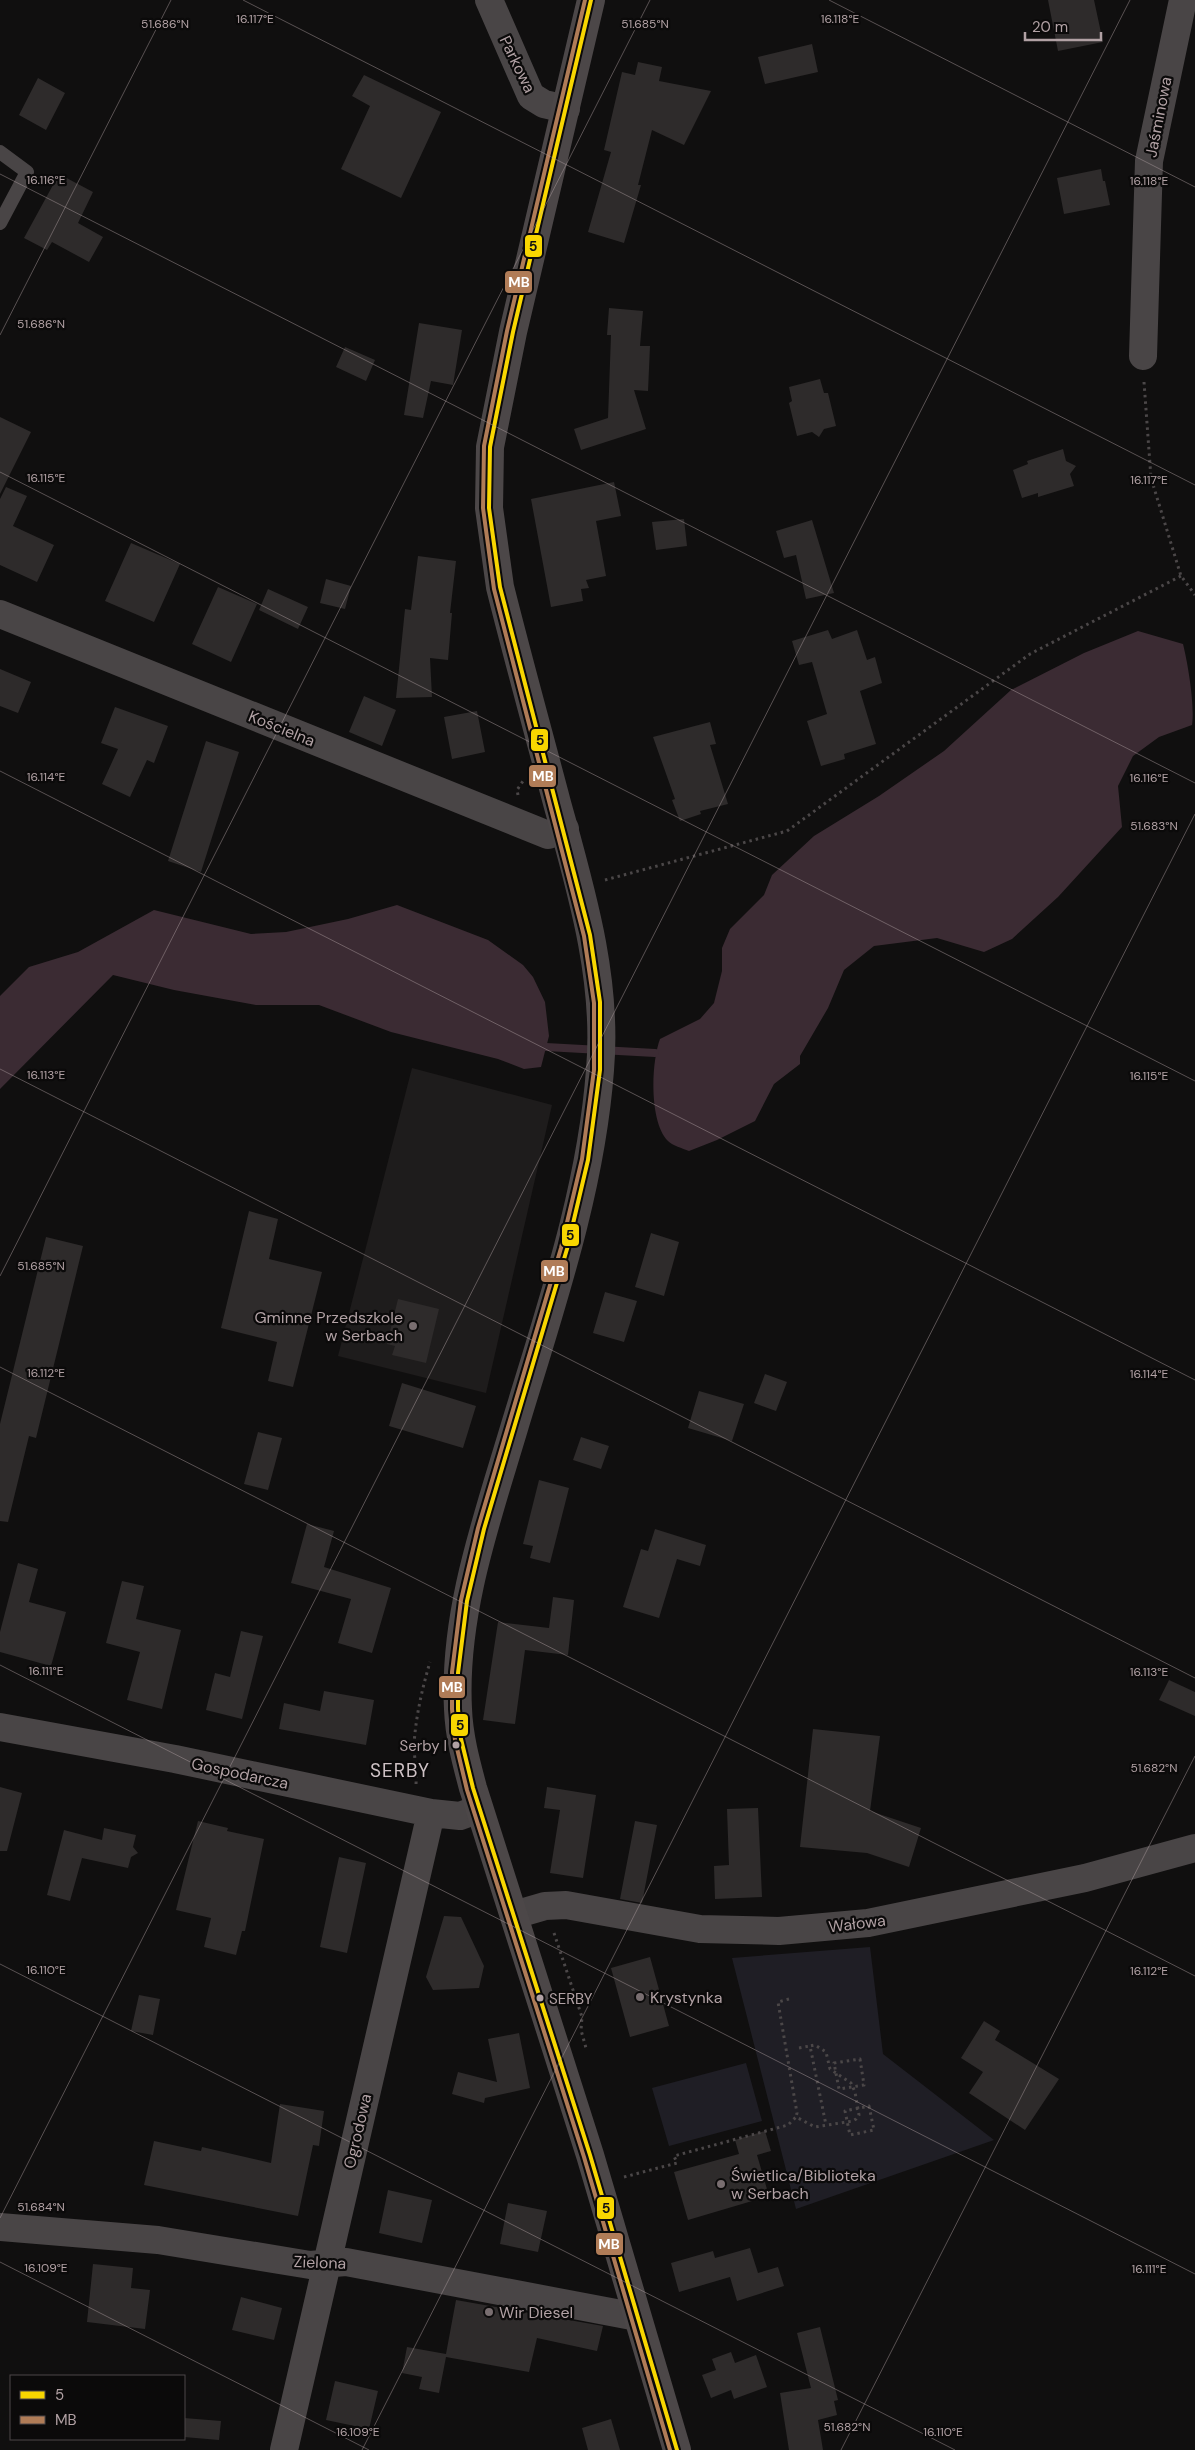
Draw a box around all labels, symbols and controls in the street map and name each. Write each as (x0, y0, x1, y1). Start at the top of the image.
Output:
scale bar (1025, 10, 1101, 42)
text: 16.117°E (236, 11, 274, 27)
text: 16.118°E (821, 11, 860, 27)
text: 51.686°N (141, 16, 189, 32)
text: 51.685°N (621, 16, 669, 32)
text: 20 m (1032, 17, 1068, 37)
street label: Parkowa (495, 32, 540, 96)
street label: Jaśminowa (1140, 75, 1177, 159)
text: 16.116°E (27, 172, 66, 188)
text: 16.118°E (1130, 173, 1169, 189)
line badge: 5 (524, 234, 543, 258)
text: 5 (529, 237, 537, 255)
line badge: MB (504, 270, 533, 294)
text: MB (508, 273, 530, 291)
text: 51.686°N (17, 316, 65, 332)
text: 16.115°E (27, 470, 66, 486)
text: 16.117°E (1130, 472, 1168, 488)
street label: Kościelna (245, 706, 318, 751)
line badge: 5 (530, 728, 549, 752)
text: 5 (536, 731, 544, 749)
line badge: MB (528, 764, 557, 788)
text: MB (532, 767, 554, 785)
text: 16.114°E (27, 769, 66, 785)
text: 16.116°E (1130, 770, 1169, 786)
text: 51.683°N (1130, 818, 1178, 834)
text: 16.113°E (27, 1067, 65, 1083)
text: 16.115°E (1130, 1068, 1169, 1084)
line badge: 5 (561, 1223, 580, 1247)
text: 5 (566, 1226, 574, 1244)
text: 51.685°N (17, 1258, 65, 1274)
line badge: MB (540, 1259, 569, 1283)
text: MB (543, 1262, 565, 1280)
place label: Gminne Przedszkole w Serbach (254, 1307, 403, 1346)
marker: Gminne Przedszkole w Serbach (407, 1320, 419, 1332)
text: 16.112°E (27, 1365, 65, 1381)
text: 16.114°E (1130, 1366, 1169, 1382)
text: 16.111°E (28, 1663, 64, 1679)
text: 16.113°E (1130, 1664, 1168, 1680)
line badge: MB (438, 1675, 466, 1699)
text: MB (441, 1678, 463, 1696)
line badge: 5 (450, 1713, 469, 1737)
text: 5 (456, 1716, 464, 1734)
place label: Serby I (400, 1736, 447, 1756)
marker: Serby I (451, 1740, 461, 1750)
street label: Gospodarcza (189, 1753, 290, 1794)
district label: SERBY (370, 1758, 430, 1783)
text: 51.682°N (1130, 1760, 1178, 1776)
street label: Wałowa (827, 1910, 887, 1937)
text: 16.110°E (26, 1962, 66, 1978)
text: 16.112°E (1130, 1963, 1168, 1979)
place label: Krystynka (650, 1987, 722, 2008)
place label: SERBY (549, 1989, 593, 2009)
marker: Krystynka (634, 1991, 646, 2003)
marker: SERBY (535, 1993, 545, 2003)
street label: Ogrodowa (339, 2092, 376, 2171)
place label: Świetlica/Biblioteka w Serbach (731, 2165, 876, 2204)
marker: Świetlica/Biblioteka w Serbach (715, 2178, 727, 2190)
line badge: 5 (596, 2196, 615, 2220)
text: 51.684°N (17, 2199, 65, 2215)
text: 5 (602, 2199, 610, 2217)
line badge: MB (595, 2232, 624, 2256)
text: MB (598, 2235, 620, 2253)
street label: Zielona (293, 2251, 347, 2274)
text: 16.109°E (24, 2260, 68, 2276)
text: 16.111°E (1131, 2261, 1167, 2277)
place label: Wir Diesel (499, 2302, 573, 2323)
marker: Wir Diesel (483, 2306, 495, 2318)
legend (10, 2375, 185, 2440)
text: 5 (55, 2385, 64, 2405)
text: MB (55, 2410, 77, 2430)
text: 51.682°N (823, 2419, 871, 2435)
text: 16.109°E (336, 2424, 380, 2440)
text: 16.110°E (923, 2424, 963, 2440)

